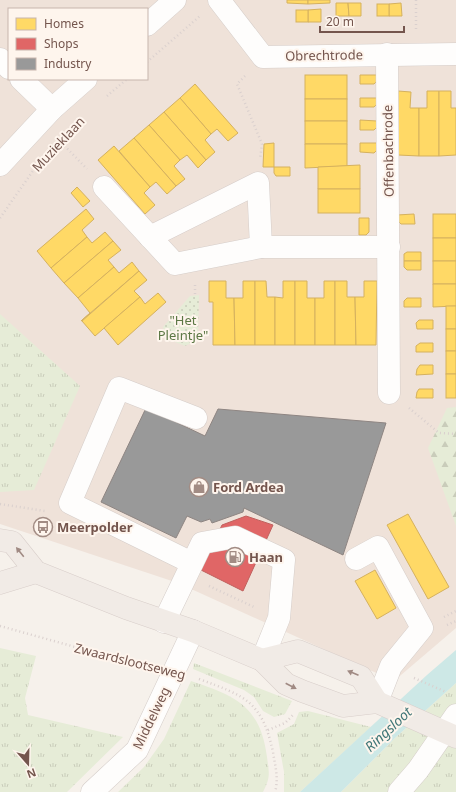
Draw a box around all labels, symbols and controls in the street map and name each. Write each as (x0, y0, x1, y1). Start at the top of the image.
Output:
legend (8, 8, 148, 80)
scale bar (320, 8, 404, 34)
text: 20 m (326, 13, 354, 30)
text: Homes (44, 15, 84, 32)
text: Shops (44, 35, 79, 52)
street label: Obrechtrode (285, 45, 363, 65)
text: Industry (44, 55, 92, 72)
street label: Offenbachrode (378, 105, 398, 197)
street label: Muzieklaan (28, 112, 88, 176)
park label: "Het Pleintje" (158, 311, 208, 344)
shop icon: Ford Ardea (188, 476, 210, 498)
place label: Ford Ardea (213, 478, 284, 496)
bus stop icon: Meerpolder (32, 516, 54, 538)
place label: Meerpolder (57, 518, 133, 536)
fuel station icon: Haan (224, 546, 246, 568)
one-way arrow (16, 547, 25, 558)
place label: Haan (249, 548, 283, 566)
street label: Zwaardslootseweg (72, 638, 188, 684)
one-way arrow (347, 670, 358, 676)
one-way arrow (285, 683, 297, 689)
street label: Middelweg (128, 684, 174, 752)
water label: Ringsloot (360, 701, 417, 756)
north arrow (8, 744, 48, 784)
text: N (25, 765, 38, 782)

